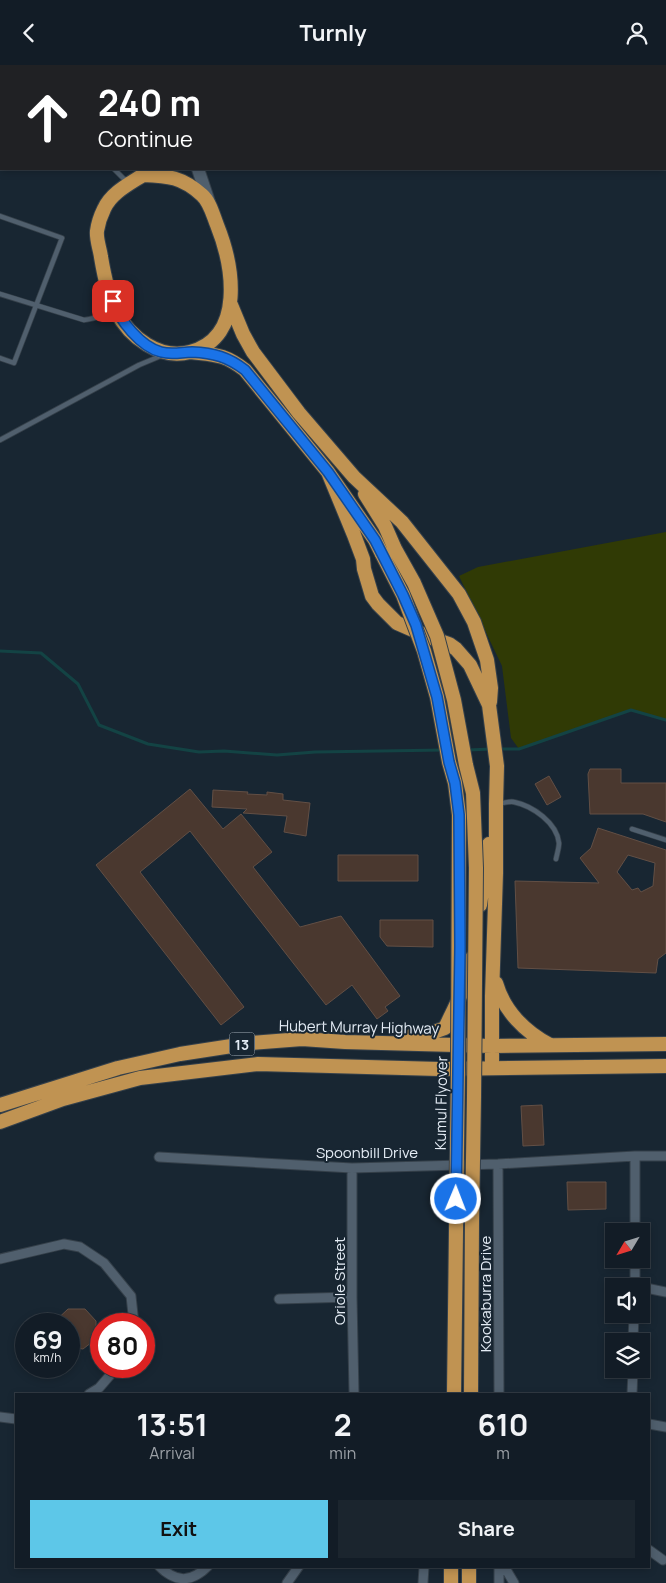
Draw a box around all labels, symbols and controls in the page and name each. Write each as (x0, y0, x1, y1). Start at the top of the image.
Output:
text: Turnly (299, 18, 367, 48)
icon: back (15, 19, 43, 47)
icon: person (623, 19, 651, 47)
text: 240 m (98, 79, 201, 127)
icon: ahead (15, 85, 80, 150)
text: Continue (98, 124, 193, 154)
pin (92, 280, 134, 322)
icon: arrive (99, 287, 127, 315)
street label: Hubert Murray Highway (279, 1015, 440, 1039)
road number: 13 (230, 1033, 254, 1056)
street label: Kumul Flyover (430, 1055, 452, 1150)
street label: Spoonbill Drive (316, 1142, 418, 1163)
position arrow (429, 1172, 481, 1224)
north arrow (605, 1223, 650, 1267)
map controls (605, 1223, 650, 1378)
street label: Kookaburra Drive (475, 1236, 496, 1352)
street label: Oriole Street (329, 1237, 350, 1325)
button: sound (605, 1278, 650, 1323)
speed limit sign: 80 (90, 1313, 155, 1378)
text: 69 (32, 1322, 63, 1357)
button: layers (605, 1333, 650, 1378)
text: km/h (34, 1349, 61, 1366)
text: 13:51 (136, 1404, 208, 1445)
text: 2 (334, 1404, 352, 1445)
text: 610 (478, 1404, 529, 1445)
text: Arrival (149, 1442, 195, 1464)
text: min (329, 1442, 356, 1464)
text: m (496, 1442, 510, 1464)
button: Exit (30, 1500, 328, 1558)
button: Share (338, 1500, 635, 1558)

